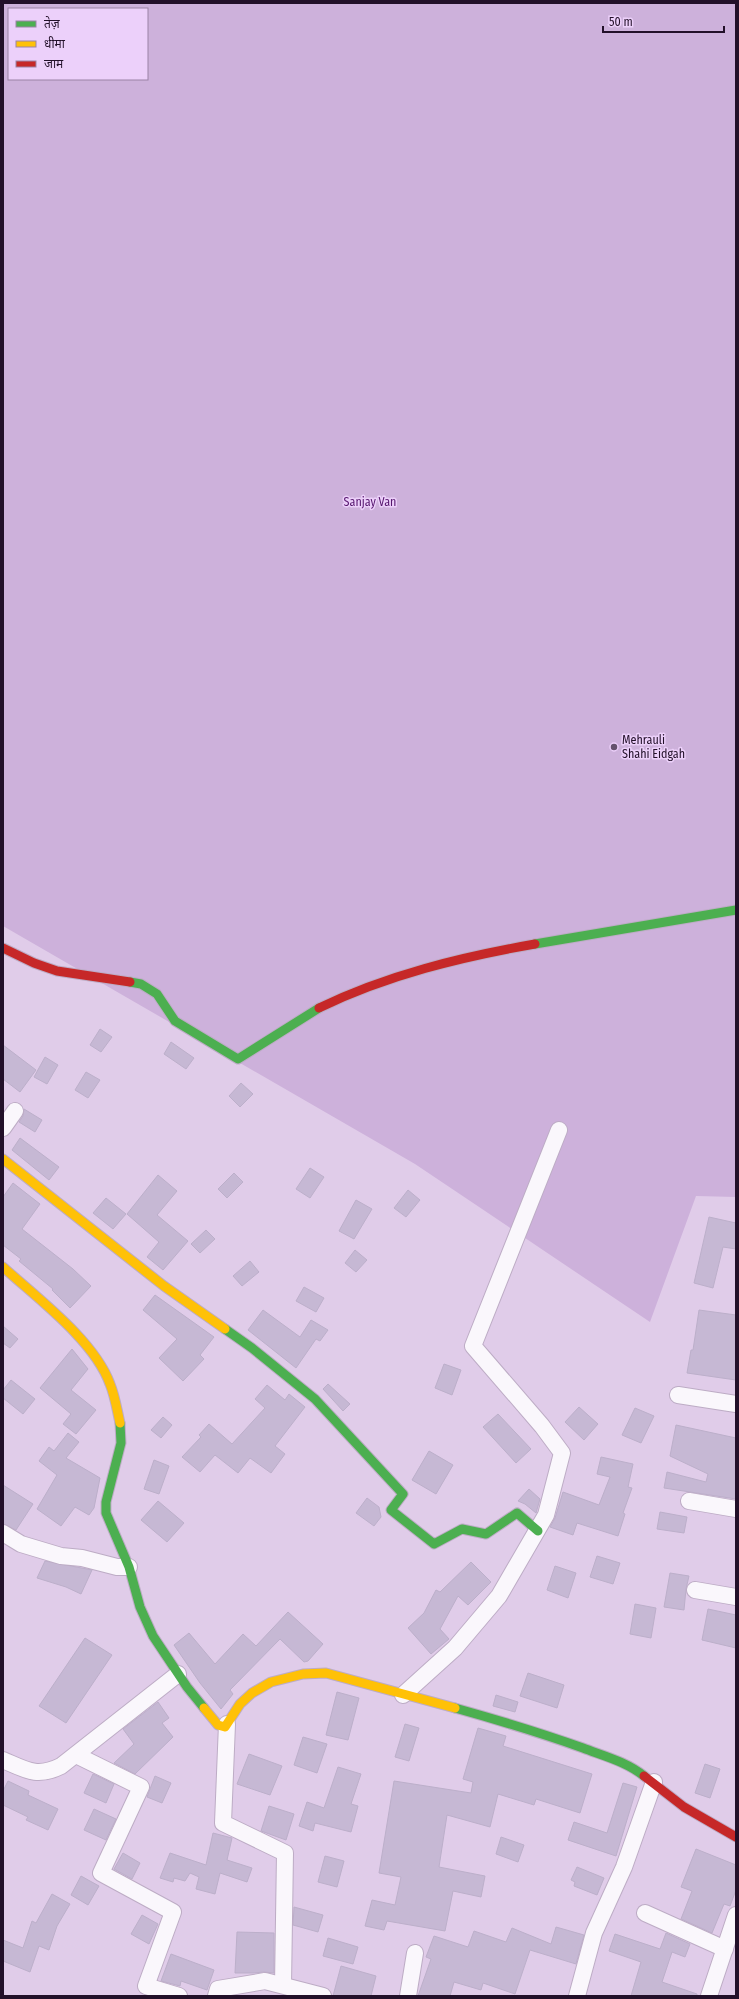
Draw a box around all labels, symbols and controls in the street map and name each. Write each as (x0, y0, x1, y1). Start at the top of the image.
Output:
legend (8, 8, 148, 80)
scale bar (603, 8, 724, 34)
text: 50 m (609, 15, 633, 29)
text: तेज़ (44, 16, 61, 31)
text: धीमा (44, 36, 66, 51)
text: जाम (44, 57, 64, 71)
park label: Sanjay Van (344, 495, 396, 509)
place label: Mehrauli Shahi Eidgah (622, 733, 685, 761)
marker: Mehrauli Shahi Eidgah (609, 742, 619, 752)

